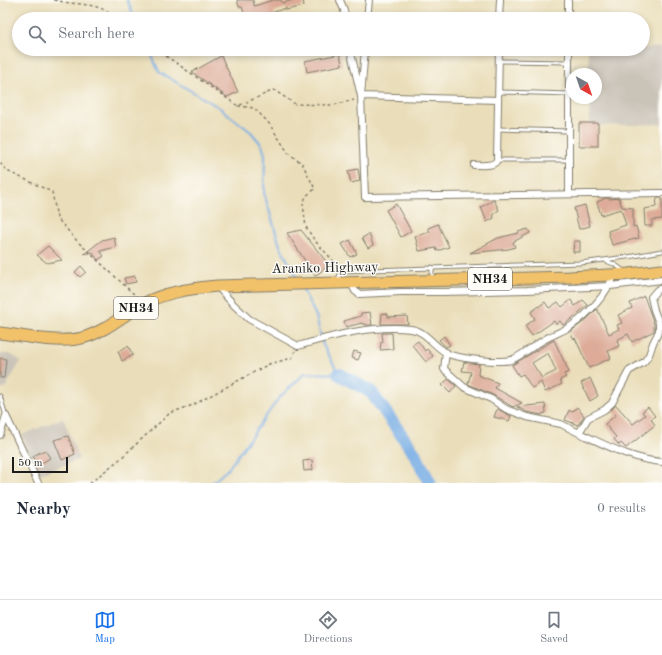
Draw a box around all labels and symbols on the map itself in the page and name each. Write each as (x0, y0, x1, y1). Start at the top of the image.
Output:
north arrow (566, 68, 602, 104)
street label: Araniko Highway (271, 260, 379, 276)
road number: NH34 (468, 268, 512, 290)
road number: NH34 (114, 297, 158, 319)
scale bar (12, 455, 68, 474)

